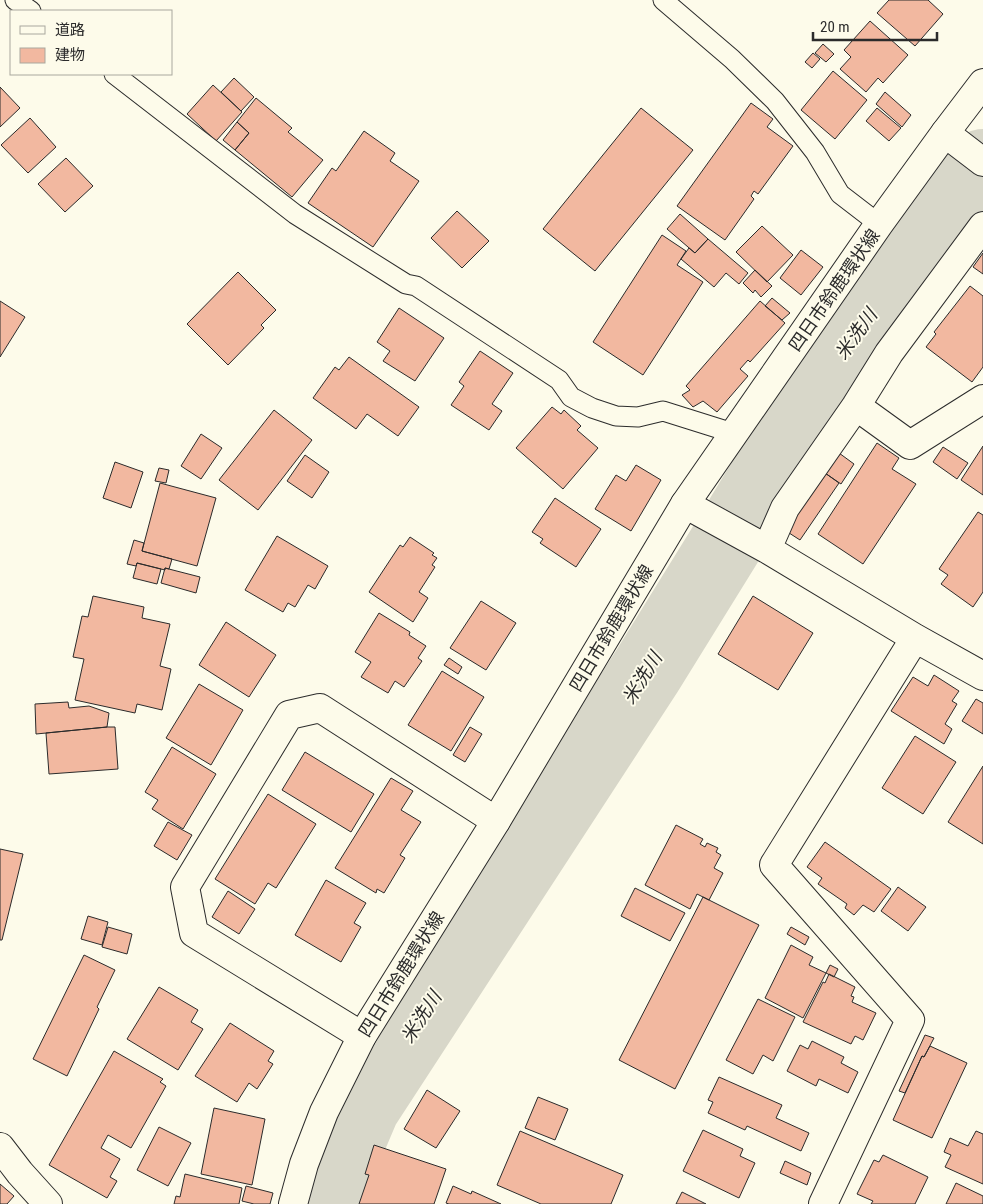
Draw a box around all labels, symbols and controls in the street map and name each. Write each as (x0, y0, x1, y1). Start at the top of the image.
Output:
legend (10, 10, 172, 75)
scale bar (813, 10, 937, 42)
text: 20 m (820, 18, 850, 36)
text: 道路 (55, 21, 85, 39)
text: 建物 (55, 46, 85, 64)
street label: 四日市鈴鹿環状線 (784, 225, 884, 355)
water label: 米洗川 (830, 303, 883, 364)
street label: 四日市鈴鹿環状線 (565, 561, 657, 695)
water label: 米洗川 (617, 646, 668, 708)
street label: 四日市鈴鹿環状線 (354, 907, 448, 1041)
water label: 米洗川 (396, 985, 447, 1047)

